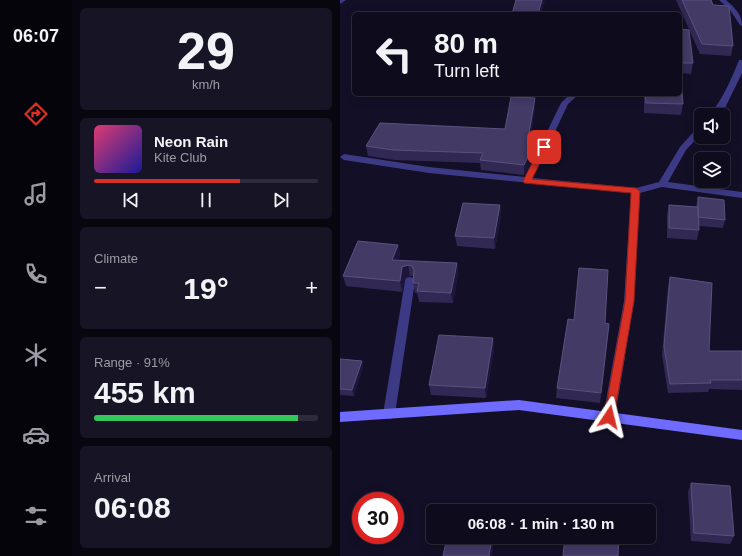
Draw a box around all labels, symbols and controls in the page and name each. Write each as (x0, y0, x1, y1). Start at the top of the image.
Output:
text: 29 (177, 22, 235, 80)
text: 06:07 (13, 26, 59, 46)
icon: left (368, 28, 420, 80)
text: 80 m (434, 28, 498, 59)
text: Turn left (434, 61, 499, 81)
text: km/h (192, 77, 220, 92)
icon: directions (22, 100, 50, 128)
map controls (694, 108, 730, 188)
button: sound (694, 108, 730, 144)
pin (527, 130, 561, 164)
text: Neon Rain (154, 133, 228, 150)
icon: arrive (533, 136, 555, 158)
text: Kite Club (154, 150, 207, 165)
button: layers (694, 152, 730, 188)
icon: music (22, 180, 50, 208)
icon: previous (120, 189, 142, 211)
icon: pause (195, 189, 217, 211)
icon: next (270, 189, 292, 211)
text: Climate (94, 251, 138, 266)
icon: phone (22, 260, 50, 288)
text: 19° (183, 272, 229, 305)
text: − (94, 275, 107, 300)
text: + (305, 275, 318, 300)
icon: climate (22, 341, 50, 369)
text: Range · 91% (94, 355, 170, 370)
text: 455 km (94, 376, 196, 409)
position arrow (588, 396, 630, 438)
icon: car (22, 421, 50, 449)
text: Arrival (94, 470, 131, 485)
text: 06:08 (94, 491, 171, 524)
speed limit sign: 30 (352, 492, 404, 544)
icon: filters (22, 502, 50, 530)
text: 06:08 · 1 min · 130 m (468, 515, 614, 532)

